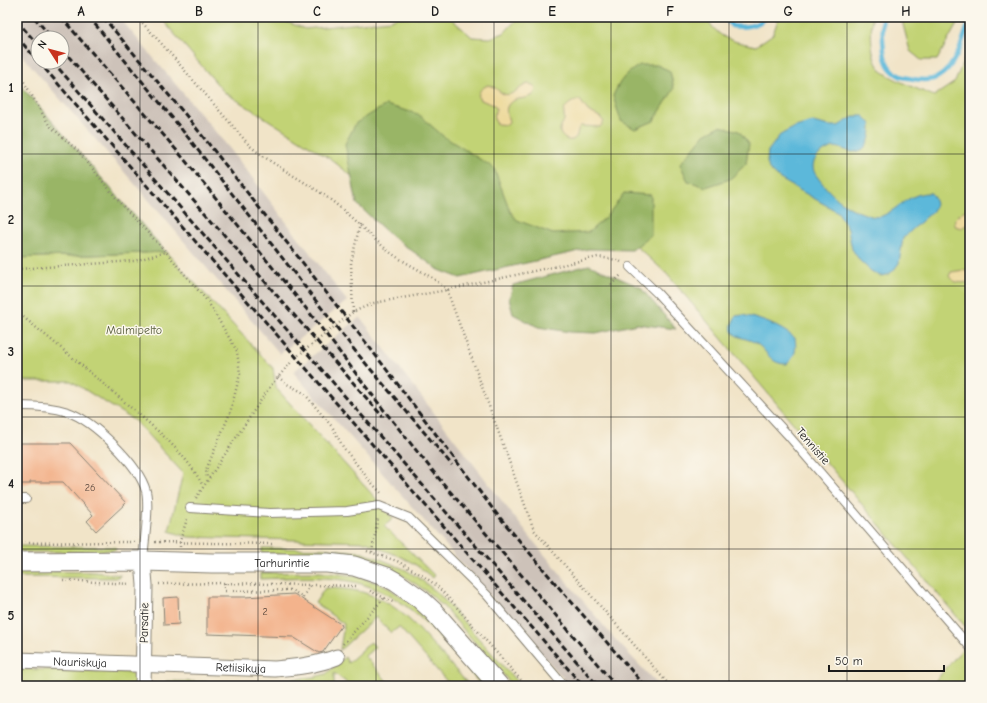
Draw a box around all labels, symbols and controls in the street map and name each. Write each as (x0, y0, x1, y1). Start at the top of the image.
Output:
text: A (77, 4, 85, 19)
text: B (195, 4, 203, 19)
text: C (313, 4, 321, 19)
text: D (431, 4, 439, 19)
text: E (548, 4, 556, 19)
text: F (666, 4, 674, 19)
text: G (783, 4, 793, 19)
text: H (901, 4, 911, 19)
north arrow (30, 30, 70, 70)
text: N (35, 38, 50, 51)
text: 1 (8, 80, 14, 95)
text: 2 (8, 212, 14, 227)
park label: Malmipelto (106, 323, 162, 337)
text: 3 (8, 344, 14, 359)
street label: Tennistie (793, 425, 833, 467)
text: 4 (8, 476, 14, 491)
house number: 26 (85, 482, 95, 494)
street label: Tarhurintie (254, 556, 309, 570)
street label: Parsatie (137, 603, 151, 643)
house number: 2 (262, 606, 268, 618)
text: 5 (8, 608, 15, 623)
scale bar (829, 647, 944, 673)
street label: Nauriskuja (53, 654, 107, 670)
text: 50 m (835, 654, 863, 668)
street label: Retiisikuja (215, 660, 266, 676)

